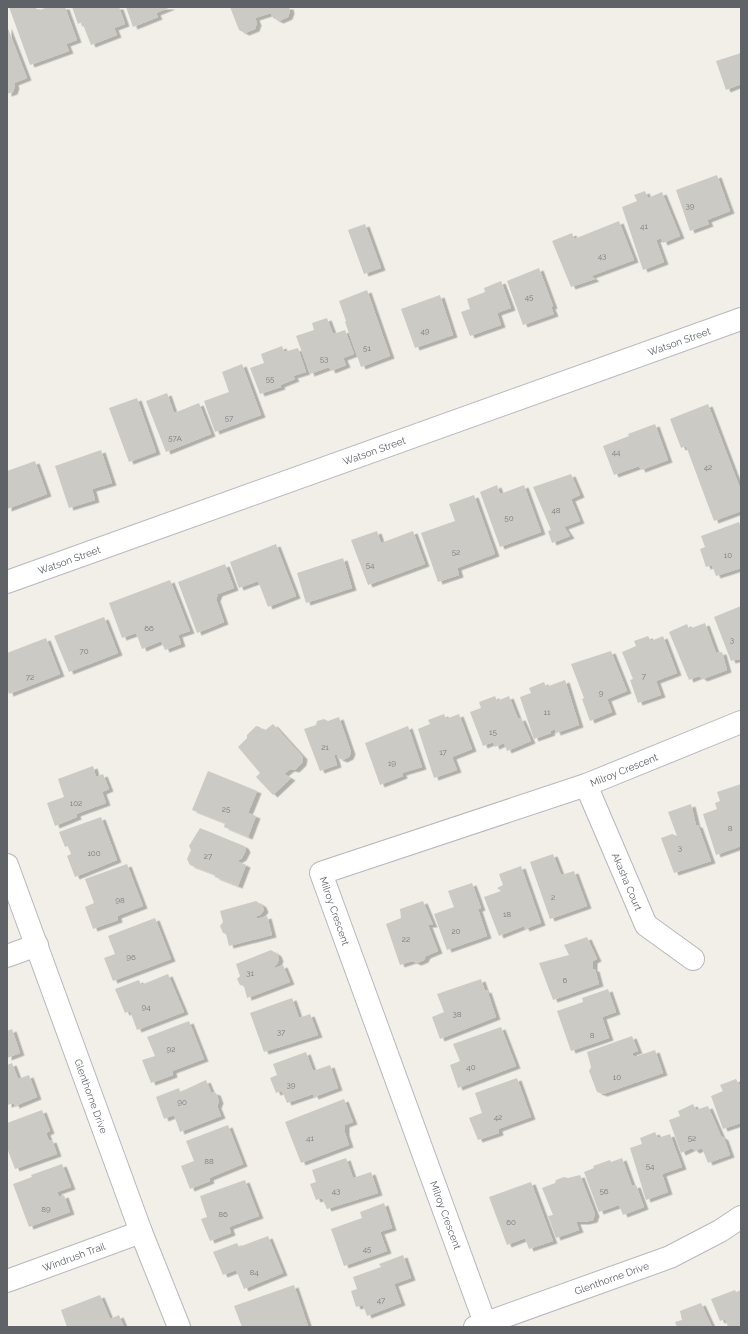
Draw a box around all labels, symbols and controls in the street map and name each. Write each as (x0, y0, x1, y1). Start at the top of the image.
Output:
house number: 39 (686, 201, 695, 211)
house number: 41 (640, 221, 648, 231)
house number: 43 (598, 251, 606, 261)
house number: 45 (525, 292, 534, 302)
street label: Watson Street (647, 325, 713, 358)
house number: 49 (420, 326, 430, 336)
house number: 51 (363, 343, 371, 353)
house number: 53 (320, 354, 328, 364)
house number: 55 (266, 374, 275, 384)
house number: 57 (225, 413, 234, 423)
house number: 57A (168, 433, 182, 443)
street label: Watson Street (342, 434, 408, 467)
house number: 44 (612, 447, 621, 457)
house number: 42 (704, 462, 712, 472)
house number: 48 (551, 505, 561, 515)
house number: 50 (504, 513, 514, 523)
street label: Watson Street (37, 544, 103, 576)
house number: 52 (452, 547, 460, 557)
house number: 10 (724, 550, 732, 560)
house number: 54 (366, 560, 375, 570)
house number: 66 (144, 623, 154, 633)
house number: 3 (730, 635, 734, 645)
house number: 70 (79, 646, 89, 656)
house number: 7 (642, 671, 647, 681)
house number: 72 (26, 672, 34, 682)
house number: 9 (599, 688, 604, 698)
house number: 11 (544, 707, 551, 717)
house number: 15 (489, 727, 498, 737)
house number: 21 (321, 742, 329, 752)
house number: 17 (439, 747, 448, 757)
street label: Milroy Crescent (589, 751, 660, 789)
house number: 19 (388, 758, 396, 768)
house number: 102 (70, 798, 82, 808)
house number: 25 (222, 804, 231, 814)
house number: 8 (728, 823, 733, 833)
house number: 3 (678, 843, 682, 853)
house number: 100 (87, 848, 101, 858)
house number: 27 (204, 851, 213, 861)
street label: Akasha Court (610, 851, 644, 913)
street label: Milroy Crescent (318, 875, 352, 948)
house number: 2 (551, 892, 555, 902)
house number: 98 (115, 895, 125, 905)
house number: 18 (503, 909, 511, 919)
house number: 20 (451, 926, 461, 936)
house number: 22 (402, 934, 410, 944)
house number: 96 (126, 952, 136, 962)
house number: 31 (246, 968, 254, 978)
house number: 6 (563, 975, 568, 985)
house number: 94 (141, 1002, 151, 1012)
house number: 38 (452, 1009, 462, 1019)
house number: 37 (277, 1027, 286, 1037)
house number: 8 (590, 1030, 595, 1040)
house number: 92 (167, 1044, 175, 1054)
street label: Glenthorne Drive (72, 1058, 110, 1135)
house number: 40 (466, 1062, 476, 1072)
house number: 10 (613, 1072, 621, 1082)
house number: 39 (287, 1080, 296, 1090)
house number: 90 (177, 1097, 187, 1107)
house number: 42 (494, 1112, 502, 1122)
house number: 41 (306, 1133, 314, 1143)
house number: 52 (688, 1133, 696, 1143)
house number: 88 (204, 1156, 214, 1166)
house number: 54 (646, 1161, 655, 1171)
street label: Milroy Crescent (428, 1180, 463, 1251)
house number: 43 (332, 1186, 340, 1196)
house number: 56 (599, 1186, 609, 1196)
house number: 89 (41, 1204, 51, 1214)
house number: 86 (218, 1209, 228, 1219)
house number: 60 (506, 1217, 516, 1227)
street label: Windrush Trail (41, 1240, 107, 1274)
house number: 45 (363, 1244, 372, 1254)
street label: Glenthorne Drive (573, 1260, 651, 1297)
house number: 84 (249, 1267, 259, 1277)
house number: 47 (377, 1295, 386, 1305)

